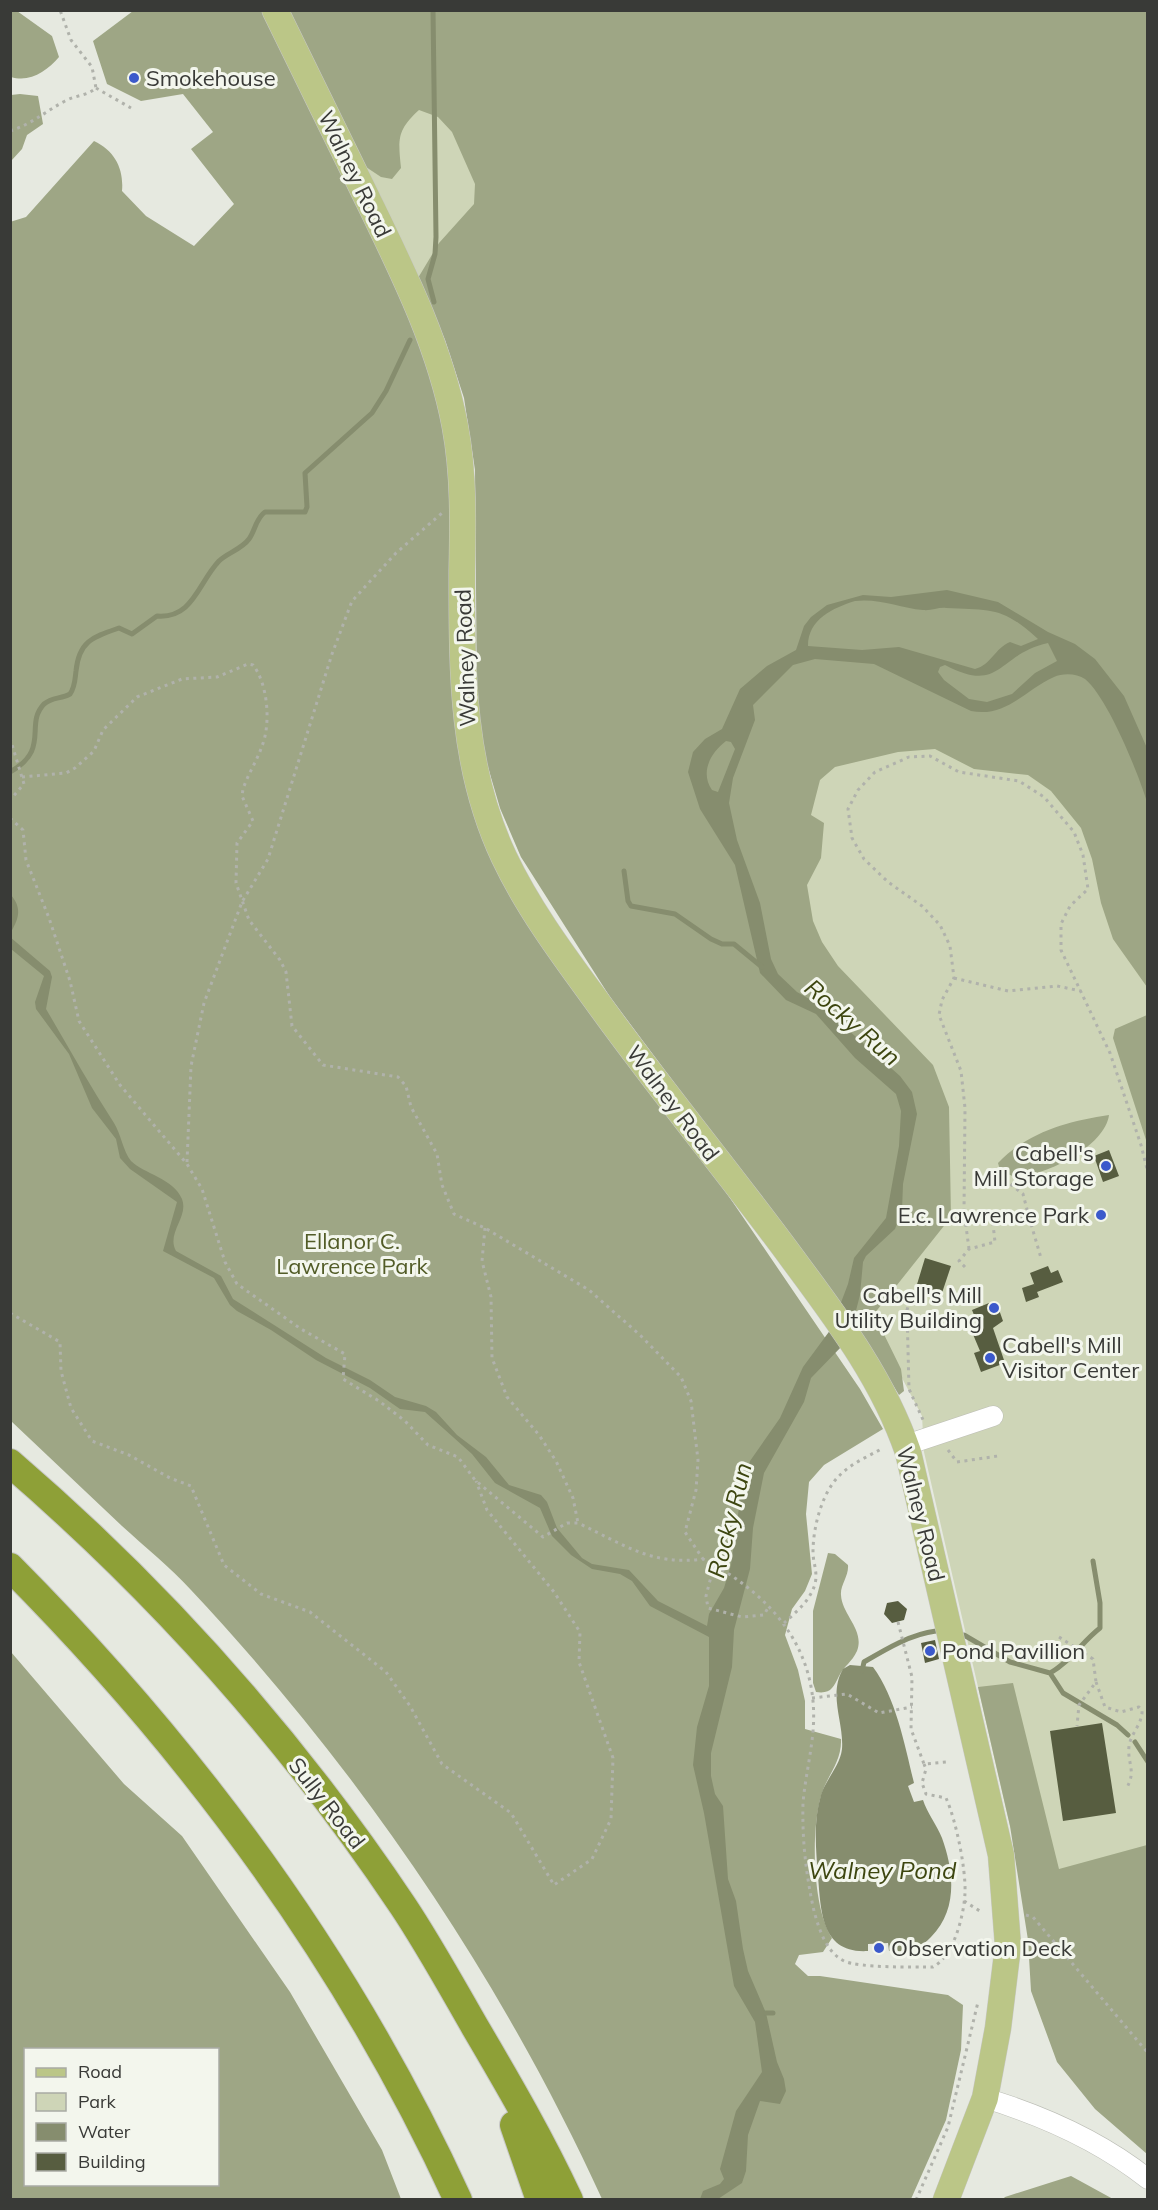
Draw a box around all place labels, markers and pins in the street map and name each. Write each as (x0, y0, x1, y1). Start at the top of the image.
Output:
place label: Smokehouse (146, 64, 276, 92)
marker: Smokehouse (127, 71, 141, 85)
place label: Cabell's Mill Storage (974, 1139, 1094, 1192)
marker: Cabell's Mill Storage (1099, 1159, 1113, 1173)
place label: E.c. Lawrence Park (898, 1201, 1090, 1229)
marker: E.c. Lawrence Park (1094, 1208, 1108, 1222)
place label: Cabell's Mill Utility Building (835, 1281, 982, 1334)
marker: Cabell's Mill Utility Building (987, 1301, 1001, 1315)
place label: Cabell's Mill Visitor Center (1002, 1331, 1139, 1384)
marker: Cabell's Mill Visitor Center (983, 1351, 997, 1365)
place label: Pond Pavillion (942, 1637, 1085, 1665)
marker: Pond Pavillion (923, 1644, 937, 1658)
place label: Observation Deck (891, 1934, 1073, 1962)
marker: Observation Deck (872, 1941, 886, 1955)

